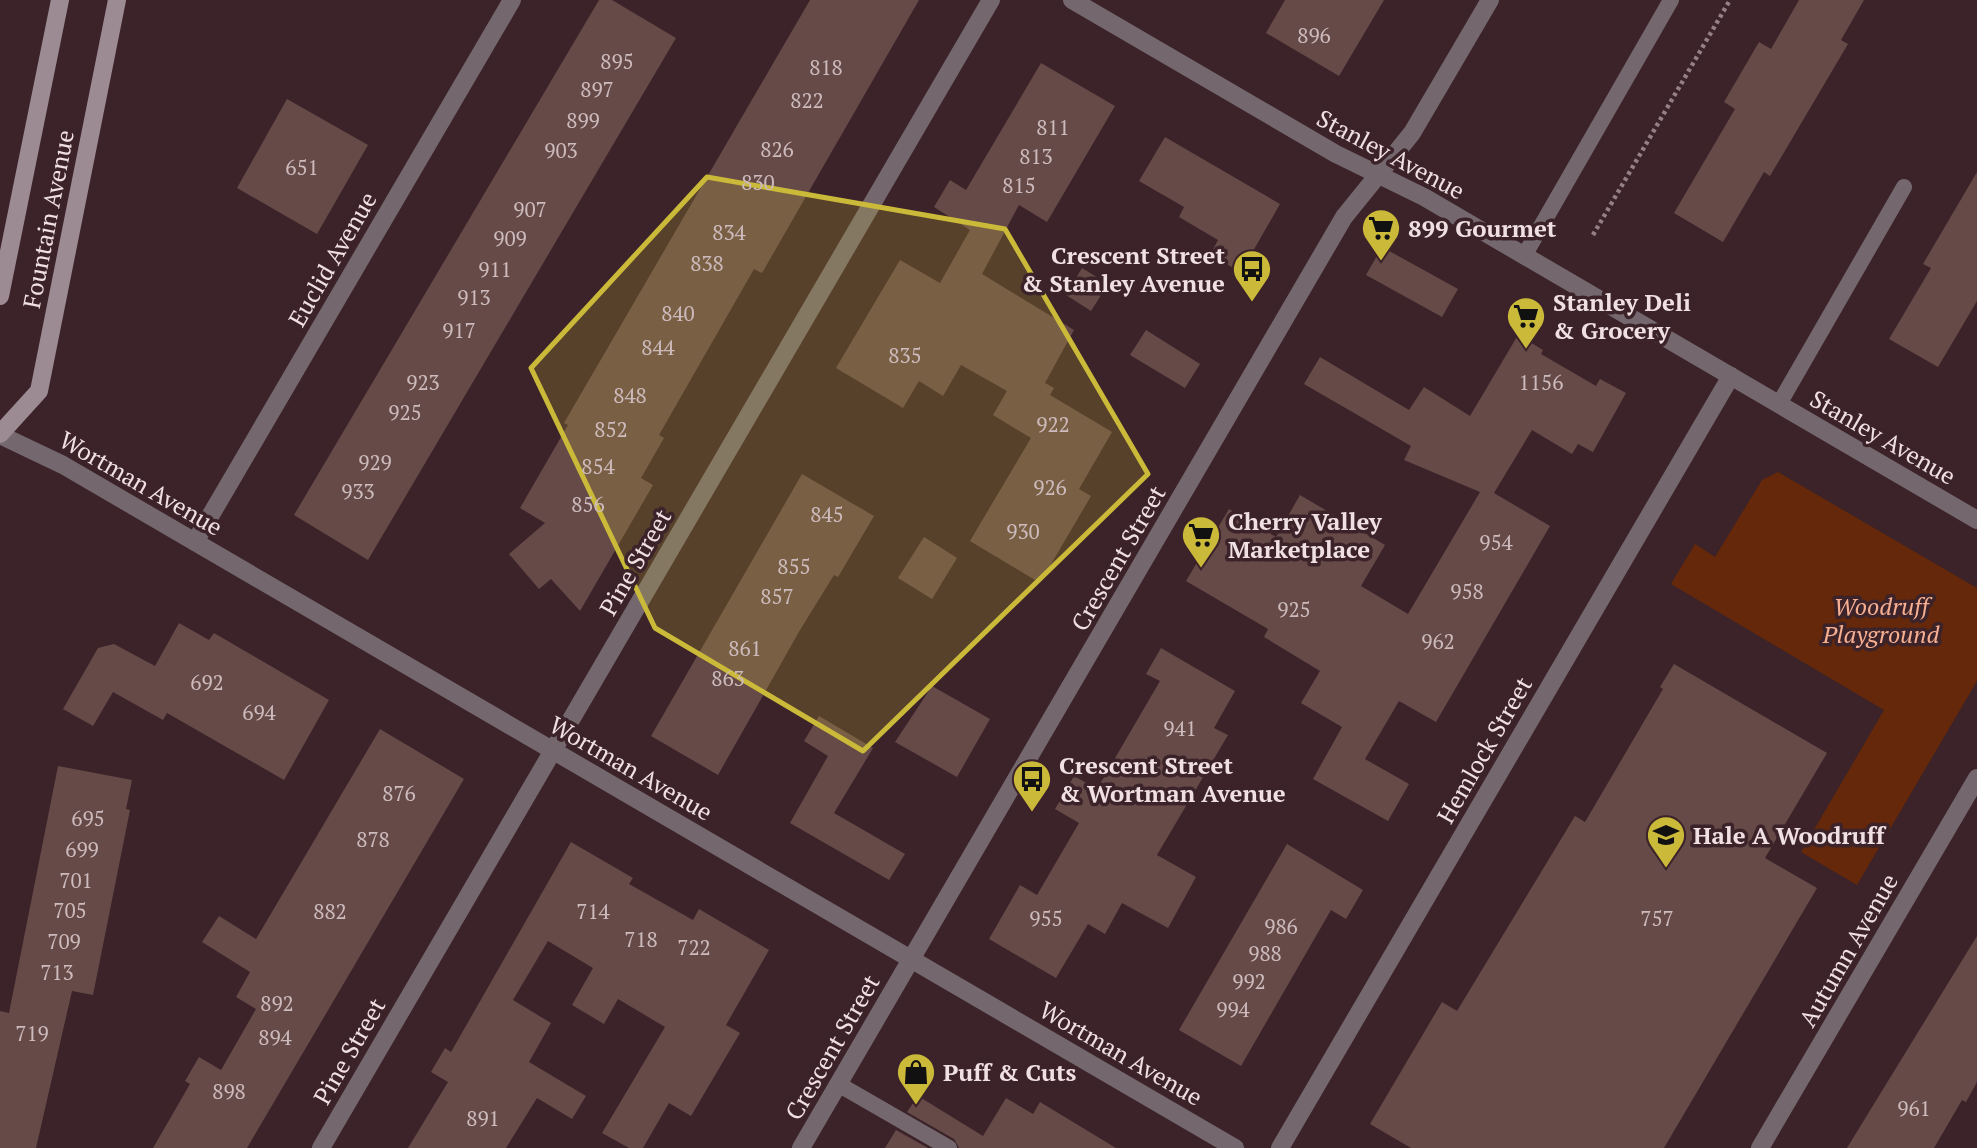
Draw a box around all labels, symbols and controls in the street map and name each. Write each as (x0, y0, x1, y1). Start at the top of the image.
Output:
house number: 896 (1297, 21, 1331, 49)
house number: 895 (600, 47, 634, 75)
house number: 818 (809, 53, 843, 81)
house number: 897 (580, 75, 614, 103)
house number: 822 (790, 86, 824, 114)
street label: Stanley Avenue (1311, 102, 1471, 206)
house number: 899 (566, 106, 600, 134)
house number: 811 (1036, 113, 1070, 141)
street label: Fountain Avenue (15, 127, 81, 311)
house number: 826 (760, 135, 794, 163)
house number: 903 (544, 136, 578, 164)
house number: 813 (1019, 142, 1053, 170)
house number: 651 (285, 153, 319, 181)
house number: 830 (741, 168, 775, 196)
house number: 815 (1002, 171, 1036, 199)
street label: Euclid Avenue (280, 186, 384, 332)
house number: 907 (513, 195, 547, 223)
supermarket icon: 899 Gourmet (1360, 207, 1402, 262)
place label: 899 Gourmet (1408, 212, 1557, 244)
house number: 834 (712, 218, 747, 246)
house number: 909 (493, 224, 527, 252)
place label: Crescent Street & Stanley Avenue (1021, 239, 1225, 299)
bus stop icon: Crescent Street & Stanley Avenue (1231, 248, 1273, 303)
house number: 838 (690, 249, 724, 277)
house number: 911 (478, 255, 512, 283)
house number: 913 (457, 283, 491, 311)
place label: Stanley Deli & Grocery (1553, 286, 1691, 346)
supermarket icon: Stanley Deli & Grocery (1505, 295, 1547, 350)
house number: 840 (661, 299, 695, 327)
house number: 917 (442, 316, 476, 344)
house number: 844 (641, 333, 676, 361)
house number: 835 (888, 341, 922, 369)
house number: 923 (406, 368, 440, 396)
house number: 1156 (1519, 368, 1563, 396)
house number: 848 (613, 381, 647, 409)
street label: Stanley Avenue (1804, 382, 1962, 492)
house number: 925 (388, 398, 422, 426)
house number: 922 (1036, 410, 1070, 438)
house number: 852 (594, 415, 628, 443)
street label: Wortman Avenue (54, 423, 228, 543)
house number: 929 (358, 448, 392, 476)
house number: 854 (581, 452, 616, 480)
house number: 926 (1033, 473, 1067, 501)
house number: 933 (341, 477, 375, 505)
street label: Crescent Street (1063, 479, 1173, 637)
house number: 856 (571, 490, 605, 518)
house number: 845 (810, 500, 844, 528)
street label: Pine Street (592, 503, 678, 621)
place label: Cherry Valley Marketplace (1228, 505, 1383, 565)
supermarket icon: Cherry Valley Marketplace (1180, 514, 1222, 569)
house number: 930 (1006, 517, 1040, 545)
house number: 954 (1479, 528, 1514, 556)
house number: 855 (777, 552, 811, 580)
house number: 958 (1450, 577, 1484, 605)
house number: 857 (760, 582, 794, 610)
park label: Woodruff Playground (1822, 590, 1940, 650)
house number: 925 (1277, 595, 1311, 623)
house number: 962 (1421, 627, 1455, 655)
house number: 861 (728, 634, 762, 662)
house number: 863 (711, 664, 745, 692)
house number: 692 (190, 668, 224, 696)
street label: Hemlock Street (1429, 671, 1539, 829)
house number: 694 (242, 698, 277, 726)
street label: Wortman Avenue (544, 708, 718, 828)
house number: 941 (1163, 714, 1197, 742)
place label: Crescent Street & Wortman Avenue (1059, 749, 1286, 809)
bus stop icon: Crescent Street & Wortman Avenue (1011, 758, 1053, 813)
house number: 876 (382, 779, 416, 807)
house number: 695 (71, 804, 105, 832)
school or university icon: Hale A Woodruff (1645, 814, 1687, 869)
place label: Hale A Woodruff (1693, 819, 1887, 851)
house number: 878 (356, 825, 390, 853)
house number: 699 (65, 835, 99, 863)
house number: 701 (59, 866, 93, 894)
street label: Autumn Avenue (1791, 868, 1905, 1032)
house number: 705 (53, 896, 87, 924)
house number: 882 (313, 897, 347, 925)
house number: 714 (576, 897, 611, 925)
house number: 955 (1029, 904, 1063, 932)
house number: 757 (1640, 904, 1674, 932)
house number: 986 (1264, 912, 1298, 940)
house number: 718 (624, 925, 658, 953)
house number: 709 (47, 927, 81, 955)
house number: 722 (677, 933, 711, 961)
house number: 988 (1248, 939, 1282, 967)
house number: 713 (40, 958, 74, 986)
house number: 992 (1232, 967, 1266, 995)
street label: Crescent Street (777, 968, 887, 1126)
house number: 892 (260, 989, 294, 1017)
street label: Pine Street (306, 992, 392, 1110)
street label: Wortman Avenue (1034, 993, 1208, 1113)
house number: 994 (1216, 995, 1251, 1023)
house number: 719 (15, 1019, 49, 1047)
house number: 894 (258, 1023, 293, 1051)
shop icon: Puff & Cuts (895, 1051, 937, 1106)
place label: Puff & Cuts (943, 1056, 1077, 1088)
house number: 898 (212, 1077, 246, 1105)
house number: 961 (1897, 1094, 1931, 1122)
house number: 891 (466, 1104, 500, 1132)

